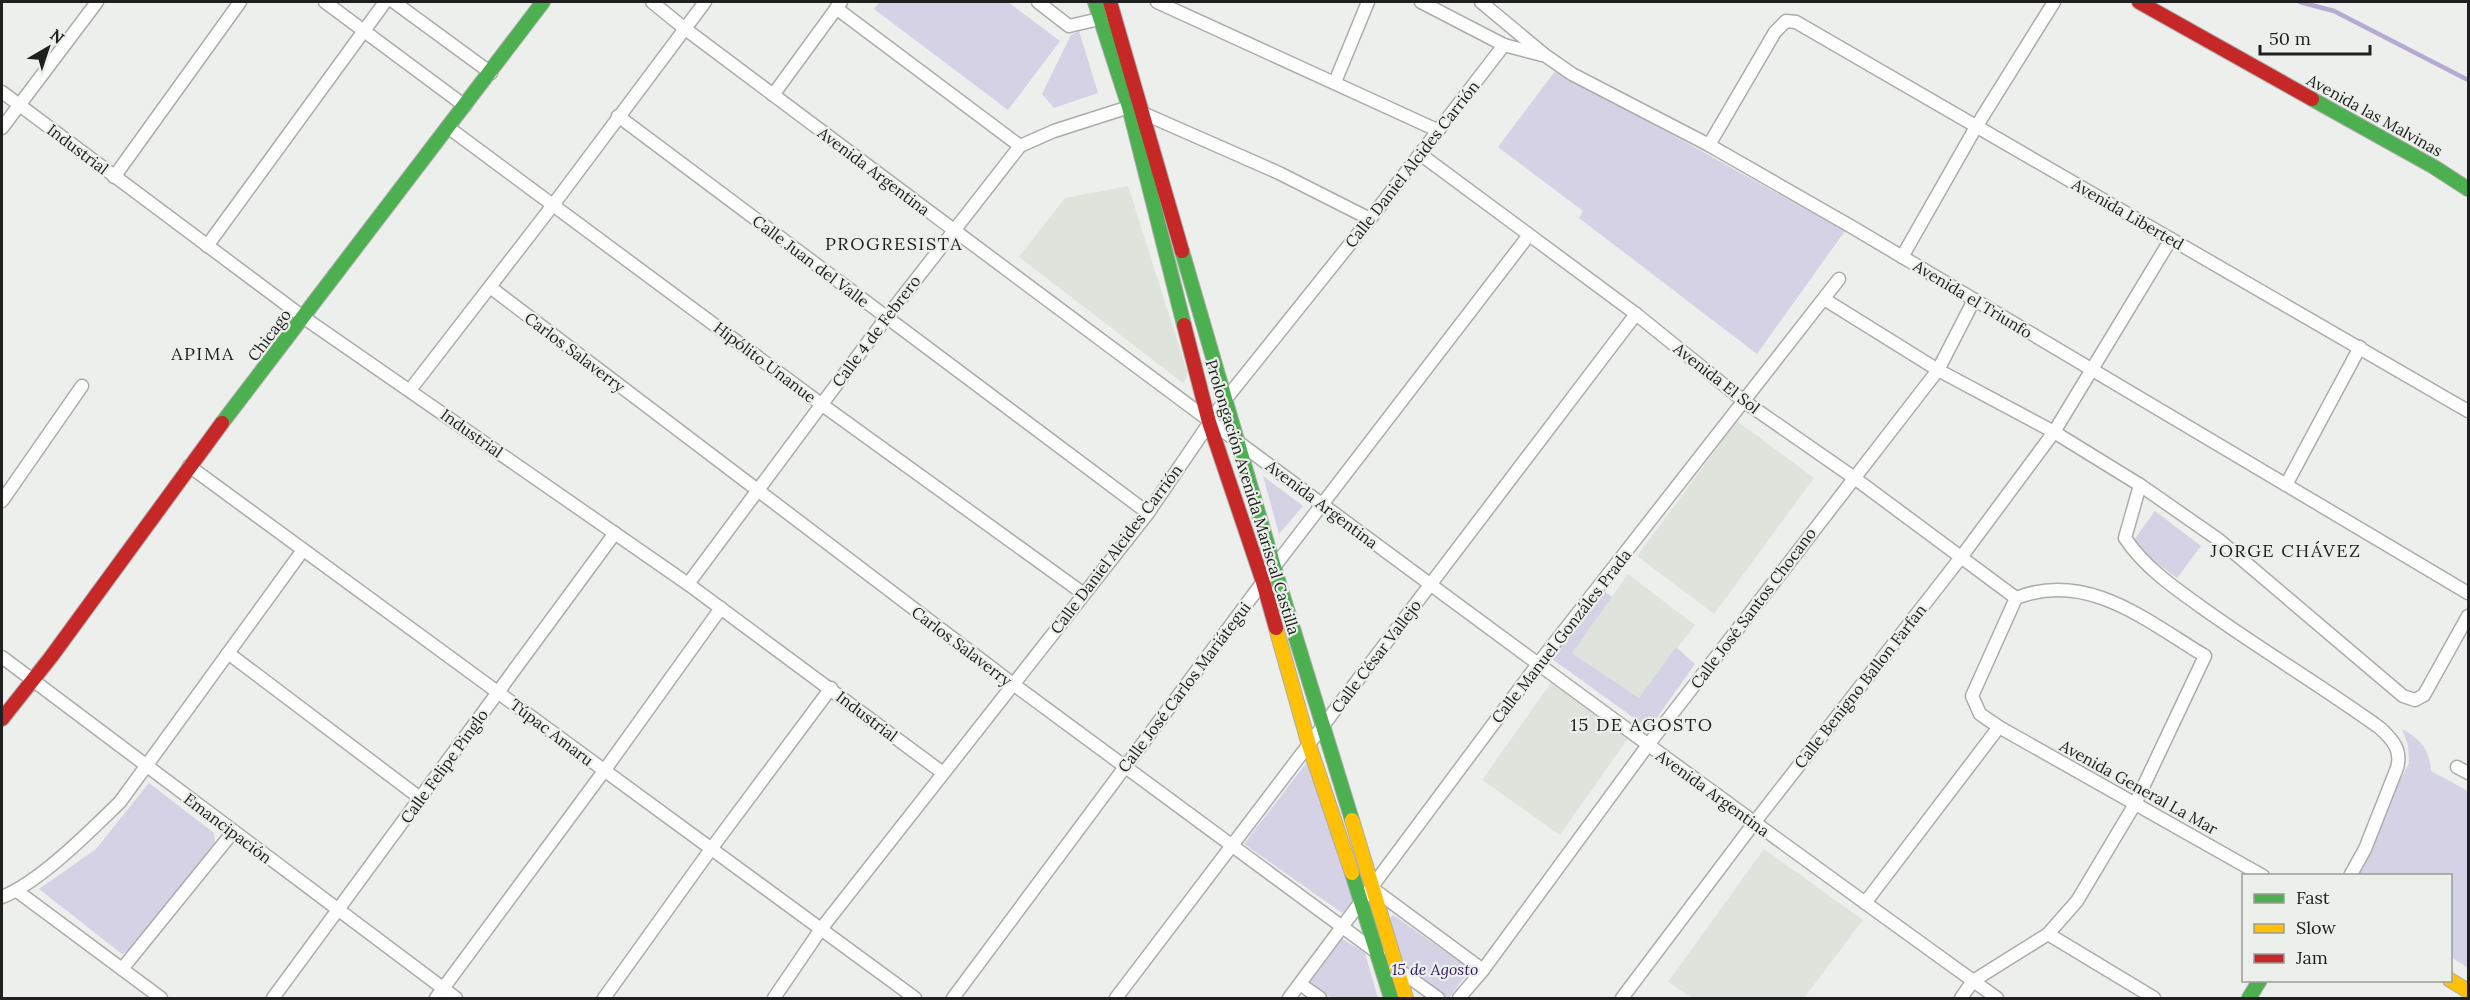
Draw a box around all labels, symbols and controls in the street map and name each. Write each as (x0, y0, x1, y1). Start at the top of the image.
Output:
north arrow (18, 18, 78, 78)
scale bar (2260, 18, 2370, 56)
text: N (46, 25, 69, 48)
text: 50 m (2269, 27, 2311, 50)
street label: Avenida las Malvinas (2303, 69, 2446, 161)
street label: Calle Daniel Alcides Carrión (1340, 76, 1484, 252)
street label: Industrial (43, 119, 113, 179)
street label: Avenida Argentina (813, 122, 934, 220)
street label: Avenida Liberted (2068, 173, 2188, 254)
street label: Calle Juan del Valle (749, 211, 874, 312)
district label: PROGRESISTA (825, 232, 963, 255)
street label: Avenida el Triunfo (1909, 255, 2036, 342)
street label: Calle 4 de Febrero (828, 271, 924, 391)
street label: Chicago (243, 305, 295, 365)
street label: Carlos Salaverry (521, 308, 630, 397)
street label: Hipólito Unanue (710, 317, 820, 407)
street label: Avenida El Sol (1669, 338, 1764, 418)
district label: APIMA (170, 342, 235, 365)
street label: Prolongación Avenida Mariscal Castilla (1201, 357, 1305, 637)
street label: Industrial (437, 404, 507, 462)
street label: Avenida Argentina (1261, 455, 1382, 553)
street label: Calle Daniel Alcides Carrión (1046, 460, 1186, 638)
street label: Calle José Santos Chocano (1686, 523, 1820, 693)
district label: JORGE CHÁVEZ (2210, 539, 2361, 562)
street label: Calle Manuel Gonzáles Prada (1487, 545, 1635, 727)
street label: Calle César Vallejo (1327, 595, 1425, 717)
street label: Calle José Carlos Mariátegui (1113, 598, 1255, 776)
street label: Calle Benigno Ballon Farfan (1790, 600, 1931, 772)
street label: Carlos Salaverry (908, 602, 1017, 691)
street label: Industrial (832, 686, 902, 746)
street label: Túpac Amaru (506, 694, 598, 770)
street label: Calle Felipe Pinglo (396, 705, 492, 827)
district label: 15 DE AGOSTO (1570, 713, 1714, 736)
street label: Avenida General La Mar (2056, 735, 2221, 839)
street label: Avenida Argentina (1652, 745, 1774, 841)
street label: Emancipación (180, 788, 276, 868)
legend (2242, 874, 2452, 982)
text: Fast (2296, 886, 2330, 909)
text: Slow (2296, 916, 2336, 939)
text: Jam (2295, 946, 2328, 969)
park label: 15 de Agosto (1392, 959, 1478, 979)

